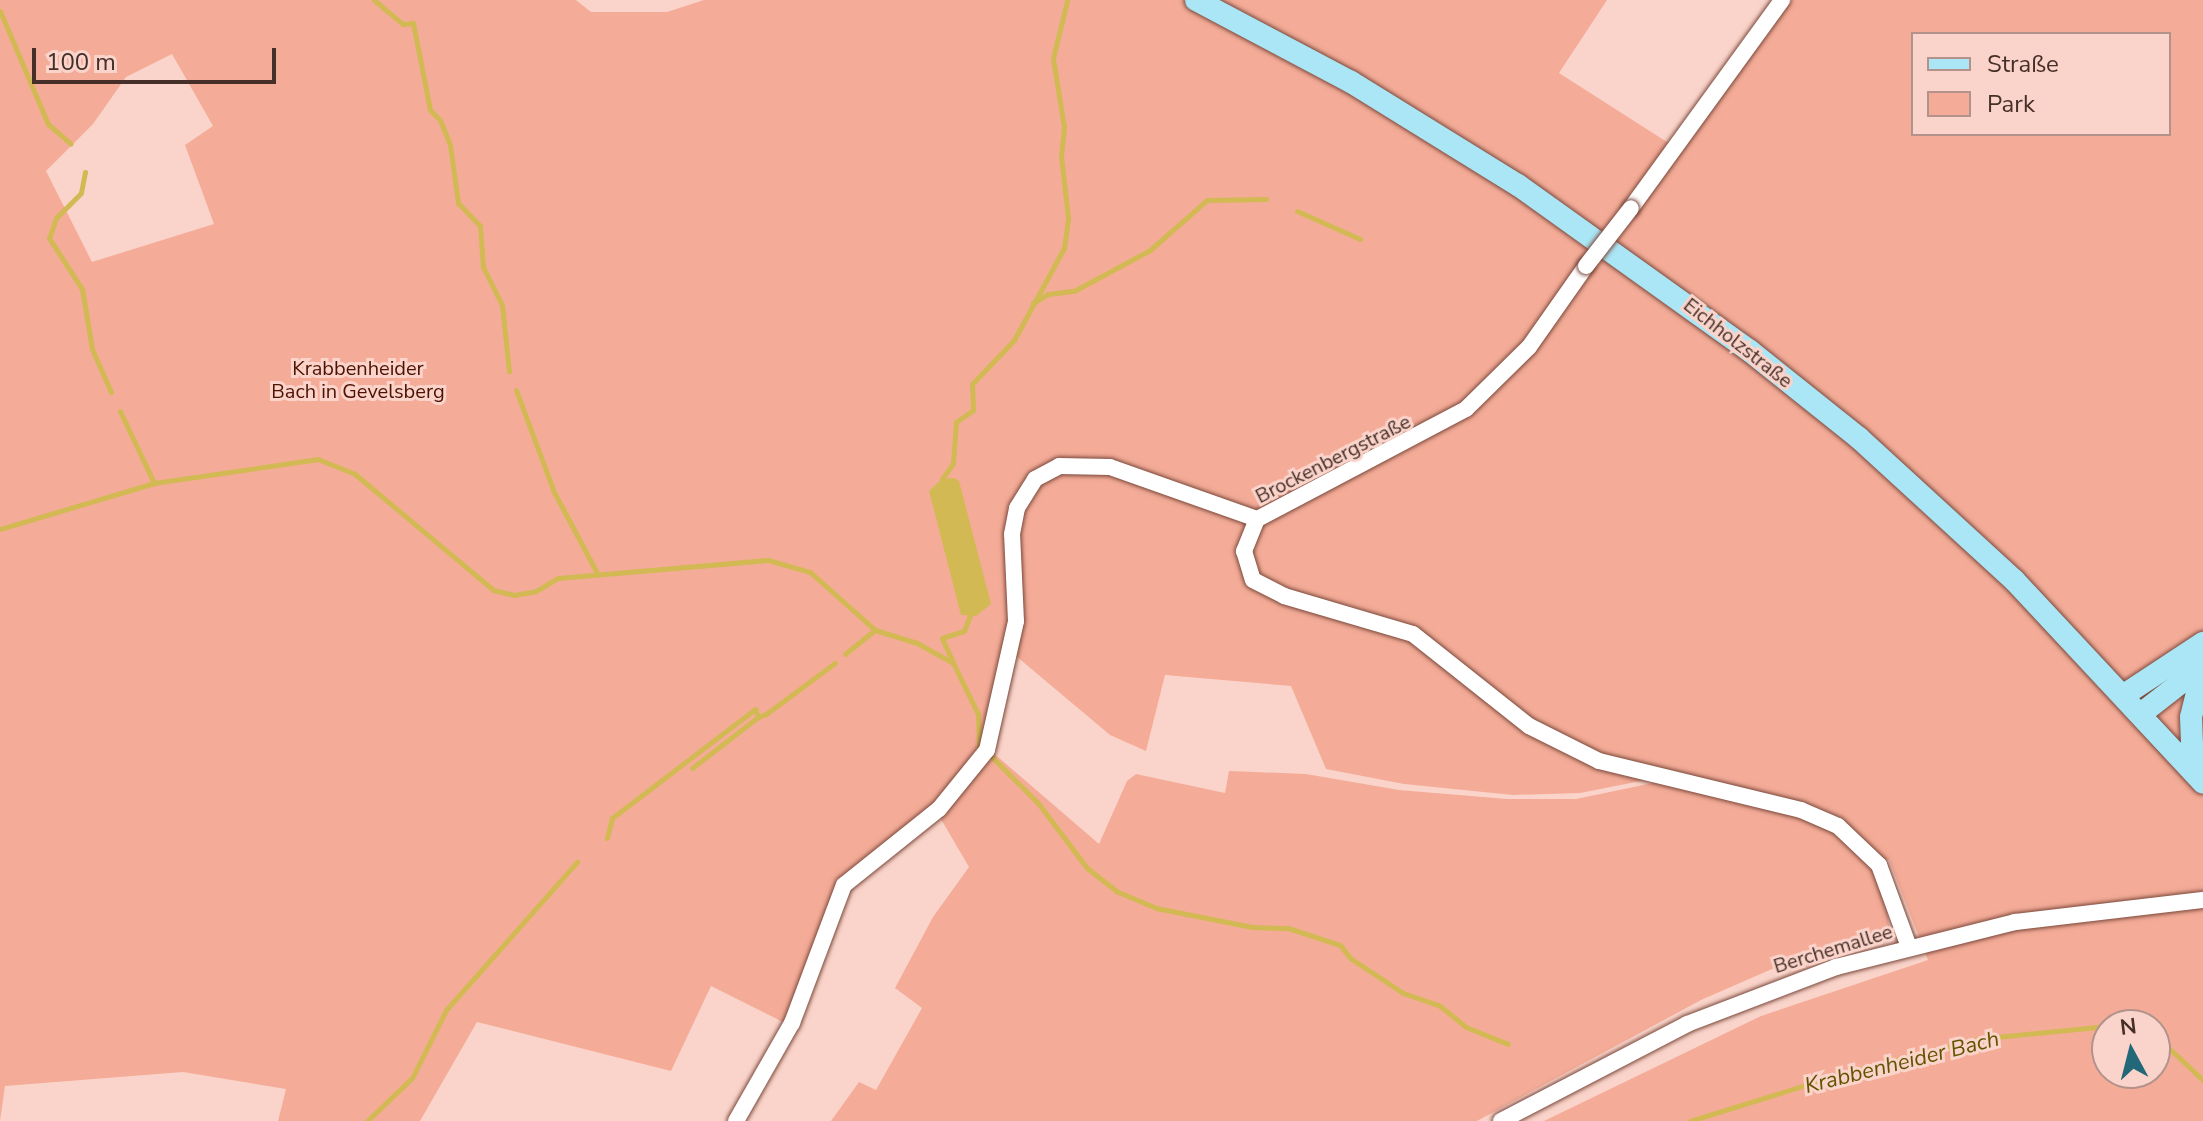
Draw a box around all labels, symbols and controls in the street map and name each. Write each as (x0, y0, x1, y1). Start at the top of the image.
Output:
scale bar (36, 32, 280, 82)
legend (1911, 32, 2171, 136)
text: 100 m (46, 46, 116, 78)
text: Straße (1987, 48, 2059, 80)
text: Park (1987, 88, 2035, 120)
street label: Eichholzstraße (1679, 293, 1797, 393)
park label: Krabbenheider Bach in Gevelsberg (271, 356, 445, 403)
street label: Brockenbergstraße (1251, 410, 1415, 508)
street label: Berchemallee (1771, 920, 1895, 978)
north arrow (2091, 1009, 2171, 1089)
text: N (2118, 1011, 2138, 1043)
water label: Krabbenheider Bach (1802, 1026, 2002, 1100)

